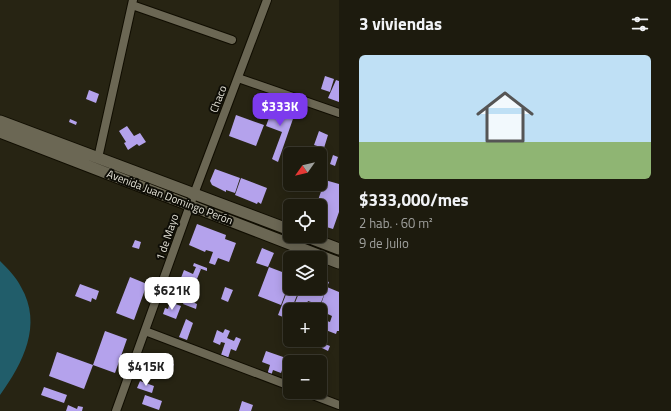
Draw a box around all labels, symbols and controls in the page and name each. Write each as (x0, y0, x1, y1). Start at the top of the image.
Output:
text: 3 viviendas (359, 11, 442, 37)
icon: filters (629, 13, 651, 35)
icon: home (469, 81, 541, 153)
street label: Chaco (206, 83, 231, 115)
pin: $333K (252, 93, 308, 127)
text: $333K (262, 96, 298, 116)
north arrow (283, 147, 327, 191)
map controls (283, 147, 327, 399)
street label: Avenida Juan Domingo Perón (105, 166, 235, 228)
text: $333,000/mes (359, 187, 469, 213)
button: locate (283, 199, 327, 243)
street label: 1 de Mayo (152, 211, 182, 262)
text: 2 hab. · 60 m² (359, 213, 433, 233)
text: 9 de Julio (359, 233, 409, 253)
button: layers (283, 251, 327, 295)
pin: $621K (144, 277, 200, 311)
text: $621K (154, 280, 190, 300)
button: + (283, 303, 327, 347)
pin: $415K (118, 353, 174, 387)
button: − (283, 355, 327, 399)
text: $415K (128, 356, 164, 376)

